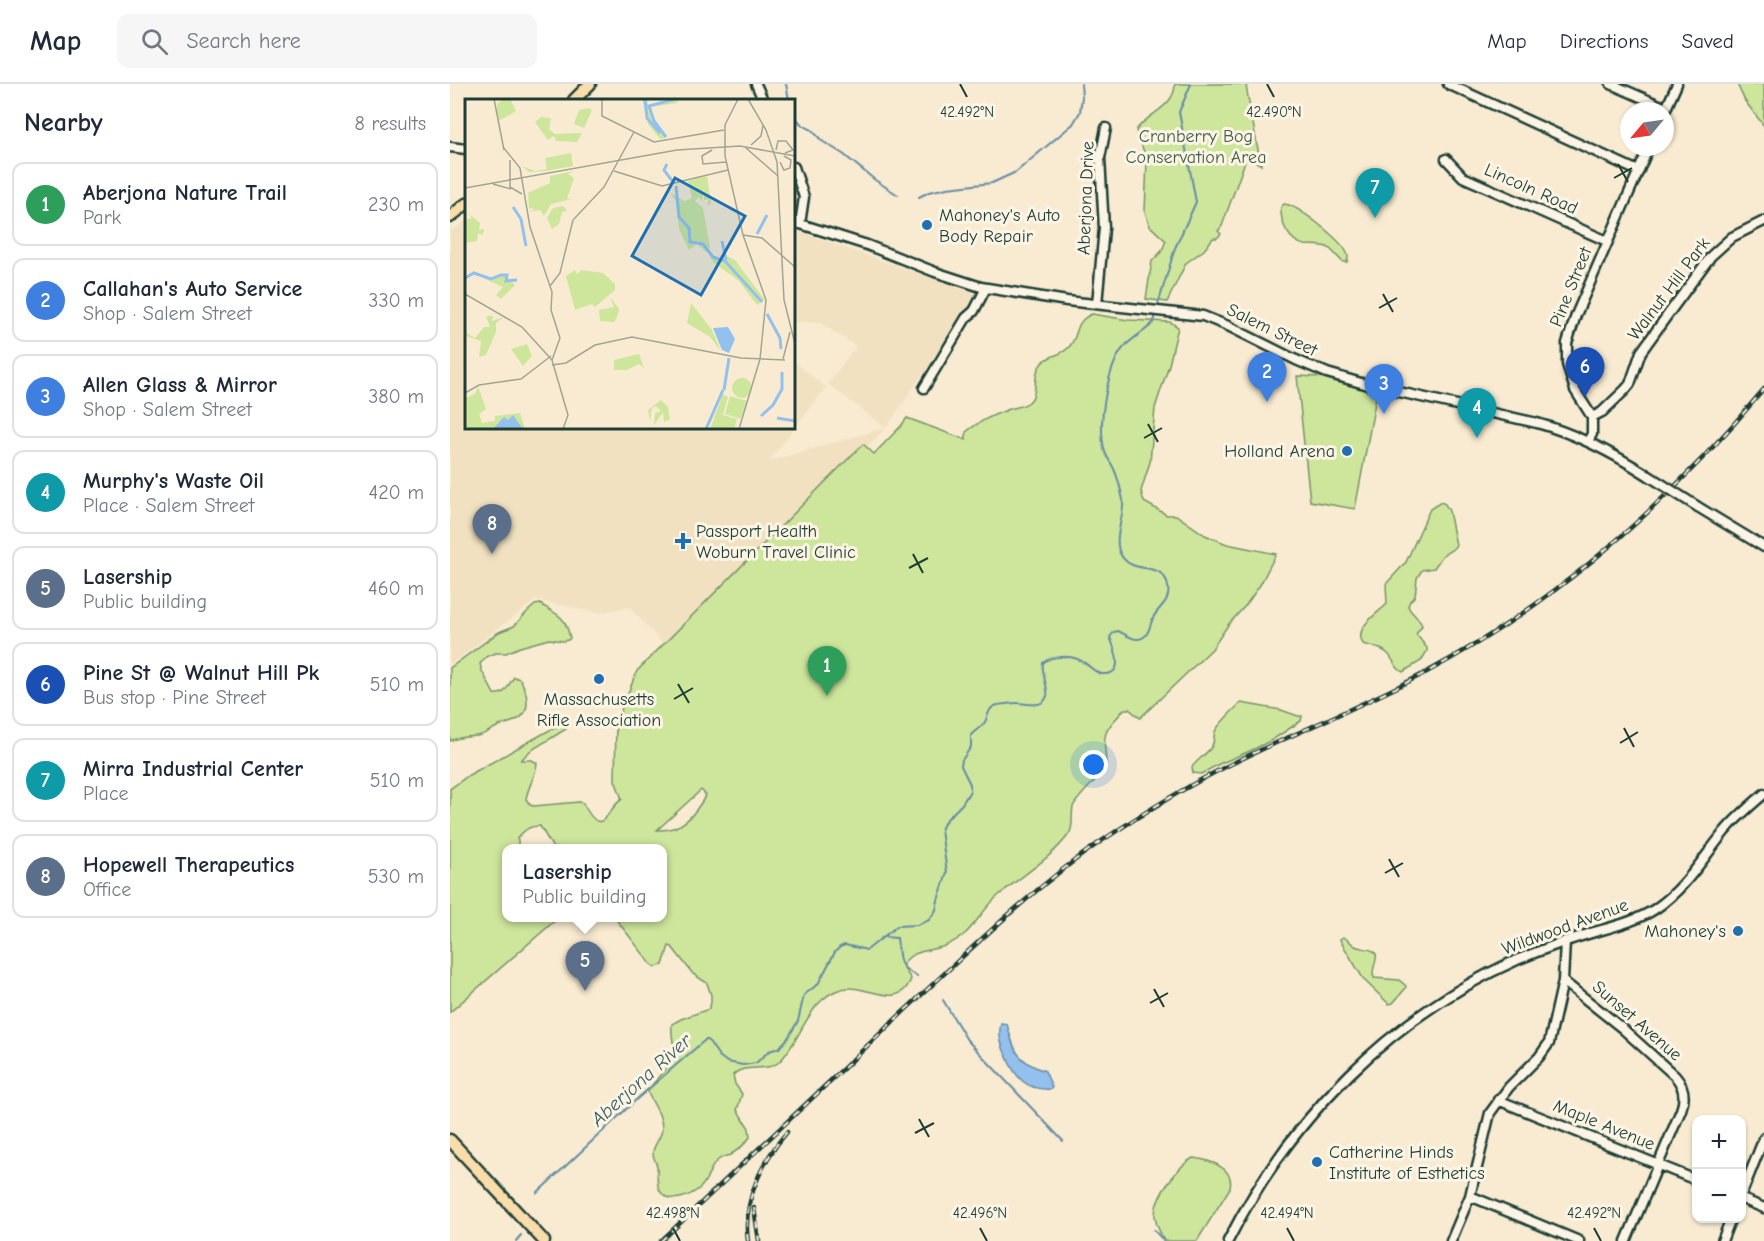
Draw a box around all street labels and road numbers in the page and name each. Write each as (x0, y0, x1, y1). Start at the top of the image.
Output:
street label: Aberjona Drive (1074, 141, 1098, 255)
street label: Lincoln Road (1481, 159, 1581, 219)
street label: Walnut Hill Park (1623, 233, 1715, 345)
street label: Pine Street (1545, 243, 1597, 330)
street label: Salem Street (1223, 299, 1321, 361)
street label: Wildwood Avenue (1499, 894, 1631, 960)
street label: Sunset Avenue (1588, 976, 1686, 1066)
street label: Maple Avenue (1550, 1095, 1658, 1155)

